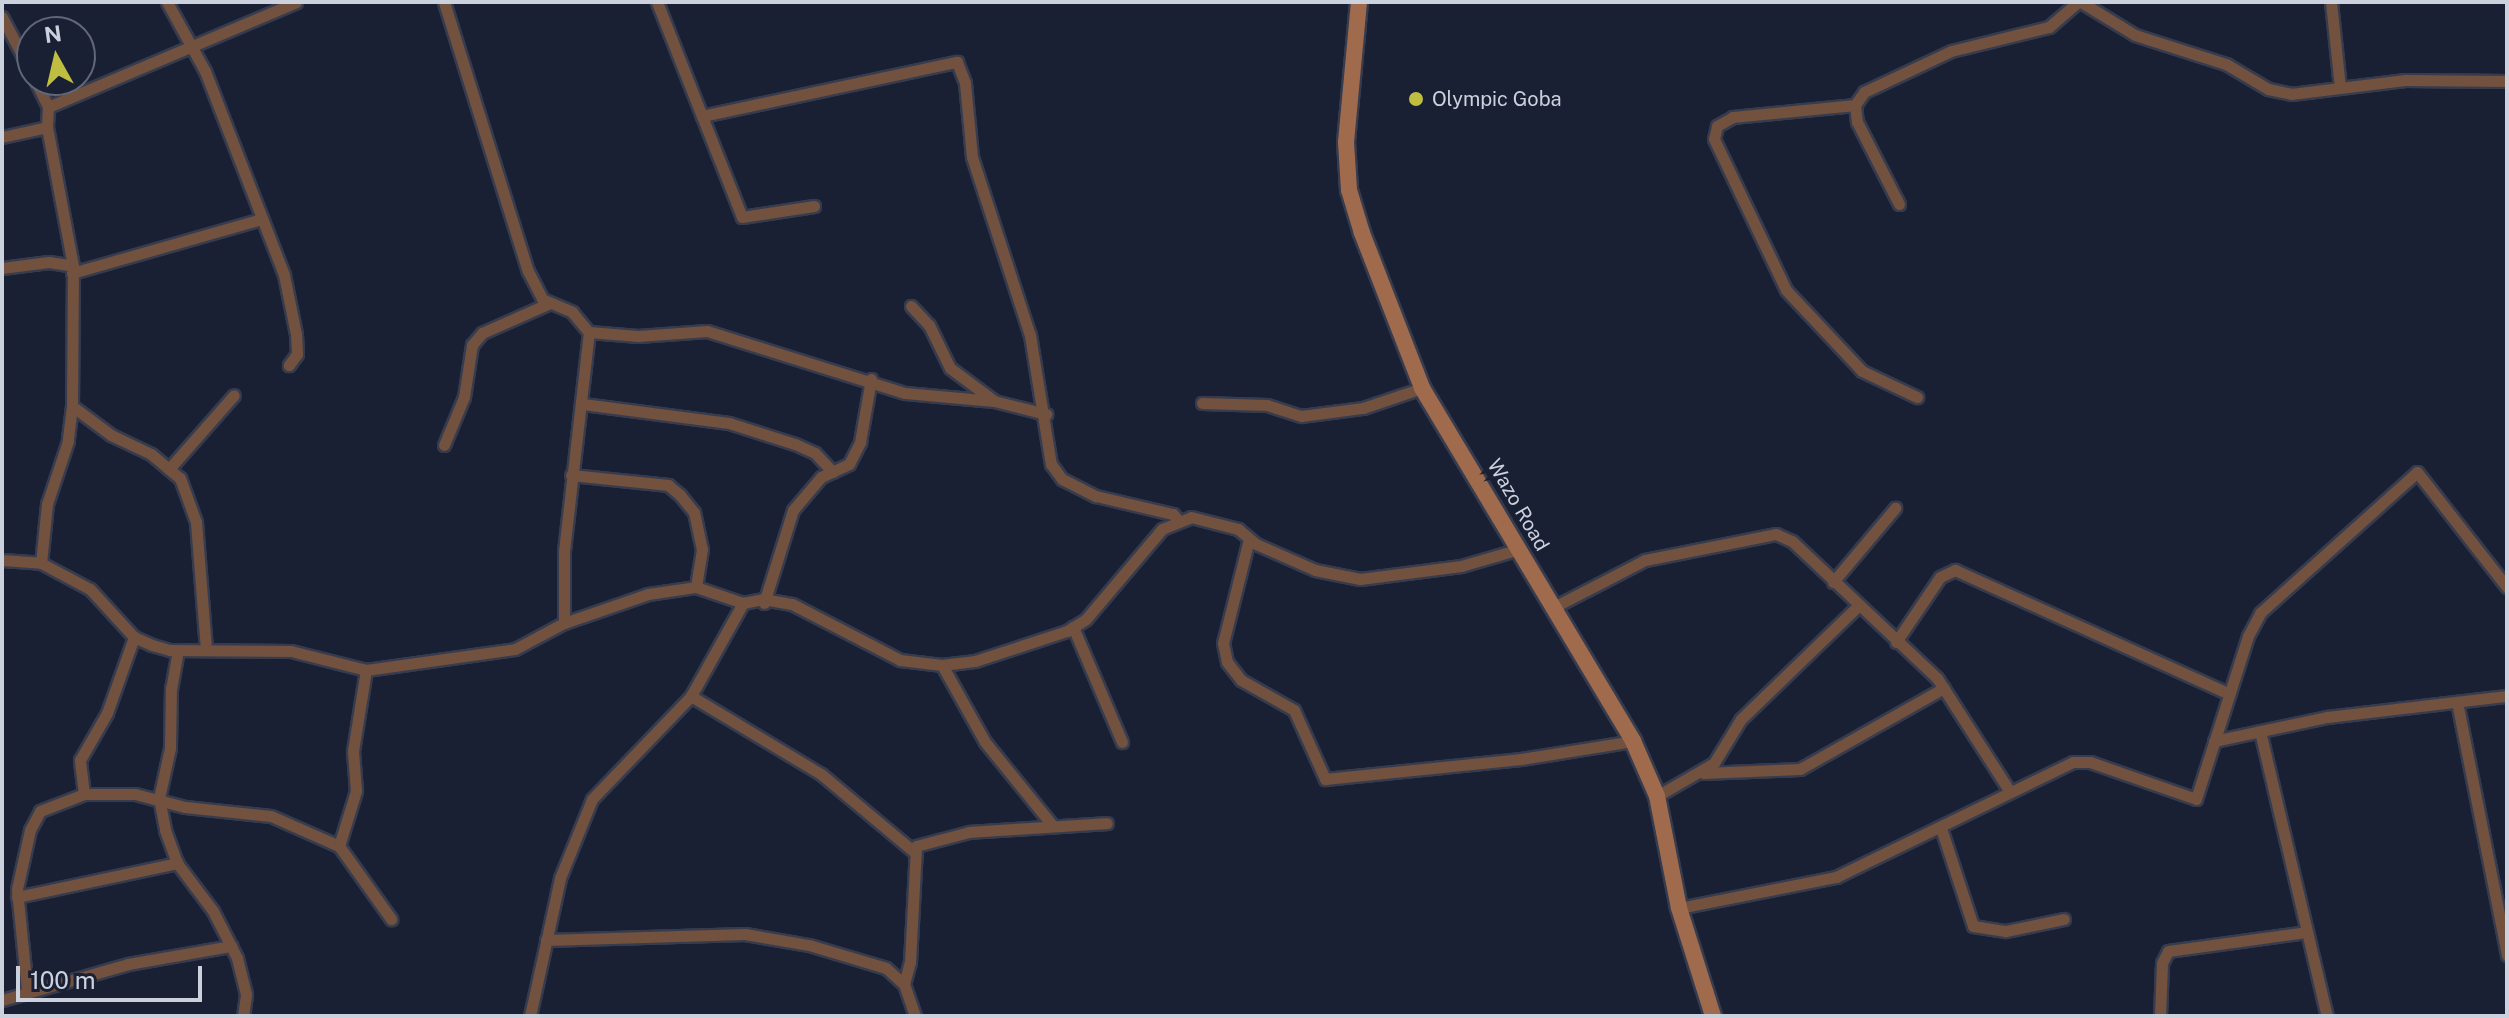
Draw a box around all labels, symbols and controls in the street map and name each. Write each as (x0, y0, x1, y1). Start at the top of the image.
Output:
north arrow (16, 16, 96, 96)
text: N (43, 20, 63, 48)
place label: Olympic Goba (1432, 87, 1562, 111)
marker: Olympic Goba (1407, 90, 1425, 108)
street label: Wazo Road (1482, 455, 1554, 555)
scale bar (20, 950, 206, 1000)
text: 100 m (30, 966, 96, 994)

